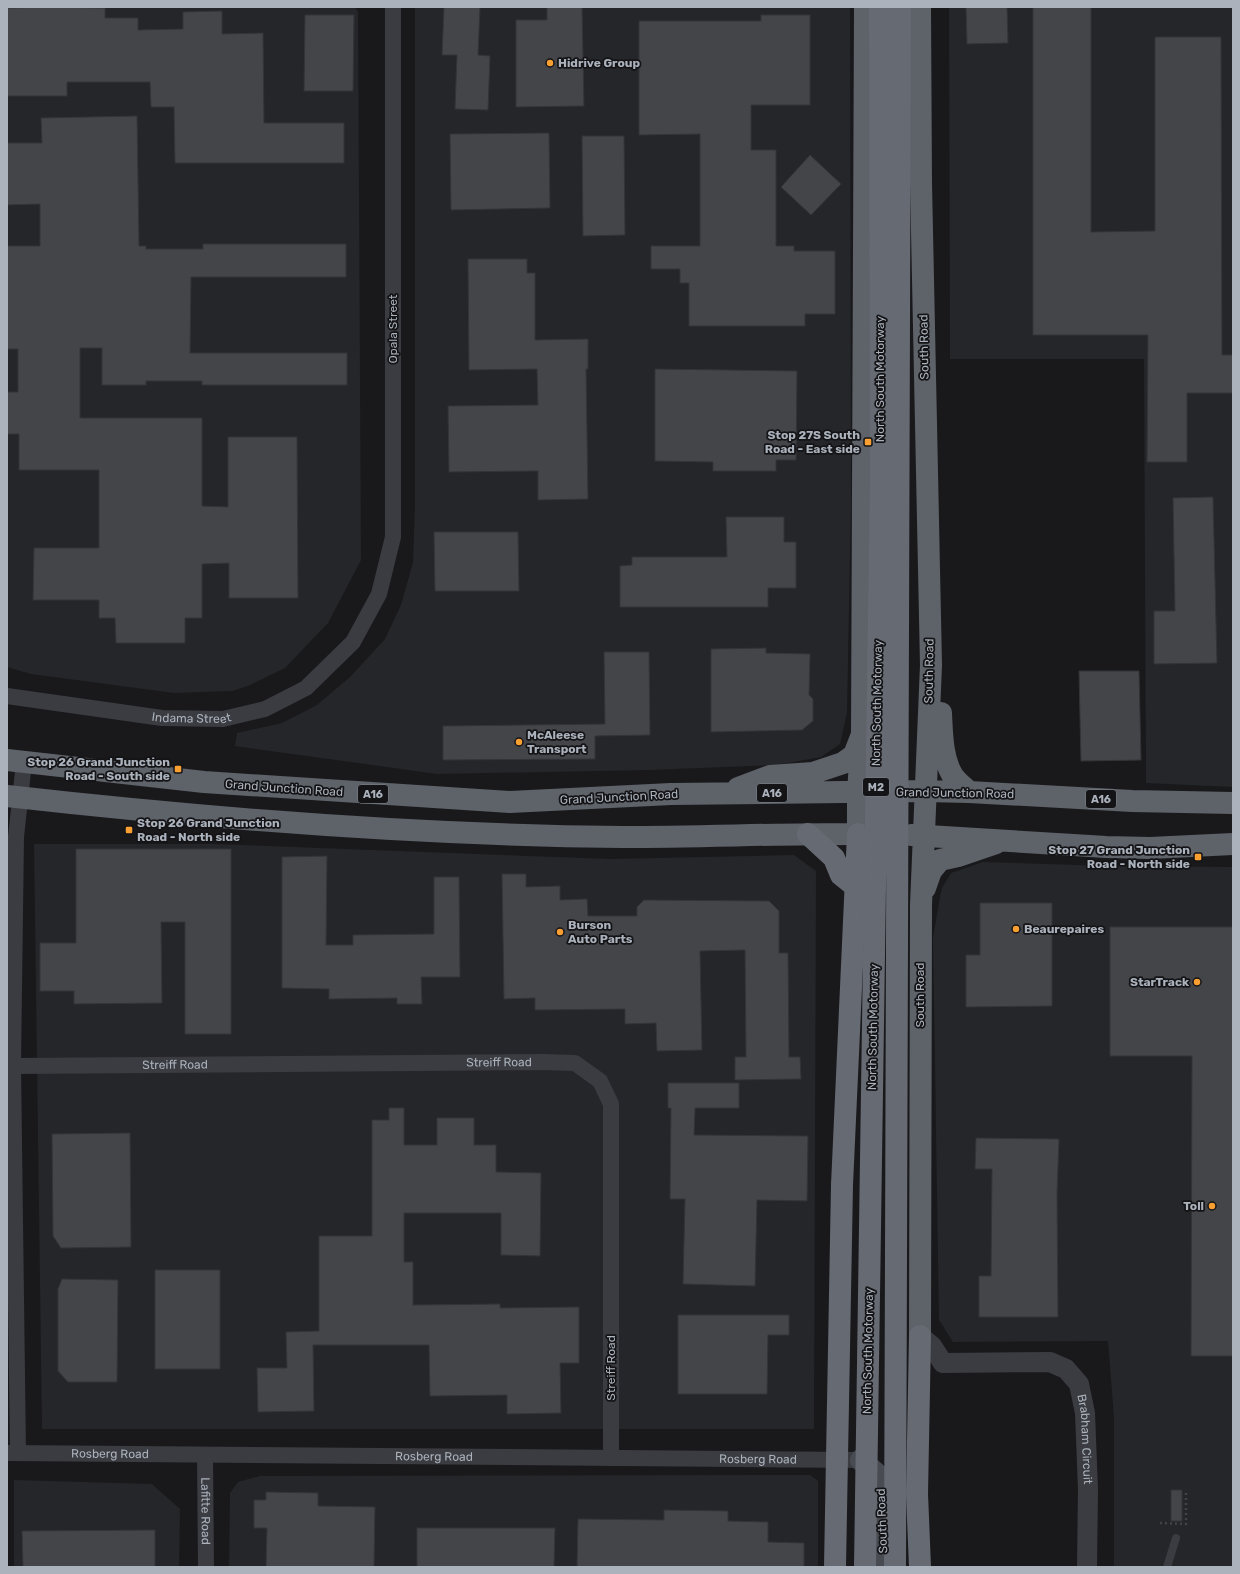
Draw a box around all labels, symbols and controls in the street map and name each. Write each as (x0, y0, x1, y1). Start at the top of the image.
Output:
place label: Hidrive Group (558, 56, 640, 70)
marker: Hidrive Group (545, 58, 555, 68)
street label: Opala Street (386, 294, 400, 364)
street label: South Road (916, 314, 932, 380)
street label: North South Motorway (873, 315, 887, 442)
place label: Stop 27S South Road - East side (765, 428, 860, 456)
marker: Stop 27S South Road - East side (863, 437, 873, 447)
street label: South Road (921, 638, 937, 704)
street label: North South Motorway (869, 639, 885, 766)
street label: Indama Street (151, 710, 233, 727)
place label: McAleese Transport (527, 728, 587, 756)
marker: McAleese Transport (514, 737, 524, 747)
place label: Stop 26 Grand Junction Road - South side (27, 755, 170, 783)
marker: Stop 26 Grand Junction Road - South side (173, 764, 183, 774)
street label: Grand Junction Road (224, 777, 344, 799)
road number: M2 (863, 778, 889, 796)
road number: A16 (757, 784, 787, 802)
road number: A16 (358, 785, 388, 803)
street label: Grand Junction Road (896, 785, 1014, 801)
street label: Grand Junction Road (559, 787, 679, 807)
road number: A16 (1086, 790, 1116, 808)
place label: Stop 26 Grand Junction Road - North side (137, 816, 280, 844)
marker: Stop 26 Grand Junction Road - North side (124, 825, 134, 835)
place label: Stop 27 Grand Junction Road - North side (1048, 843, 1190, 871)
marker: Stop 27 Grand Junction Road - North side (1193, 852, 1203, 862)
place label: Burson Auto Parts (568, 918, 633, 946)
place label: Beaurepaires (1024, 922, 1104, 936)
marker: Beaurepaires (1011, 924, 1021, 934)
marker: Burson Auto Parts (555, 927, 565, 937)
street label: North South Motorway (865, 963, 881, 1090)
street label: South Road (913, 963, 927, 1027)
place label: StarTrack (1130, 975, 1189, 989)
marker: StarTrack (1192, 977, 1202, 987)
street label: Streiff Road (466, 1055, 532, 1070)
street label: Streiff Road (142, 1058, 208, 1072)
place label: Toll (1183, 1199, 1204, 1213)
marker: Toll (1207, 1201, 1217, 1211)
street label: North South Motorway (860, 1287, 876, 1414)
street label: Streiff Road (604, 1335, 618, 1401)
street label: Brabham Circuit (1074, 1393, 1095, 1485)
street label: Rosberg Road (71, 1447, 149, 1461)
street label: Rosberg Road (395, 1449, 473, 1464)
street label: Rosberg Road (719, 1452, 797, 1466)
street label: Lafitte Road (198, 1477, 213, 1545)
street label: South Road (874, 1488, 890, 1554)

